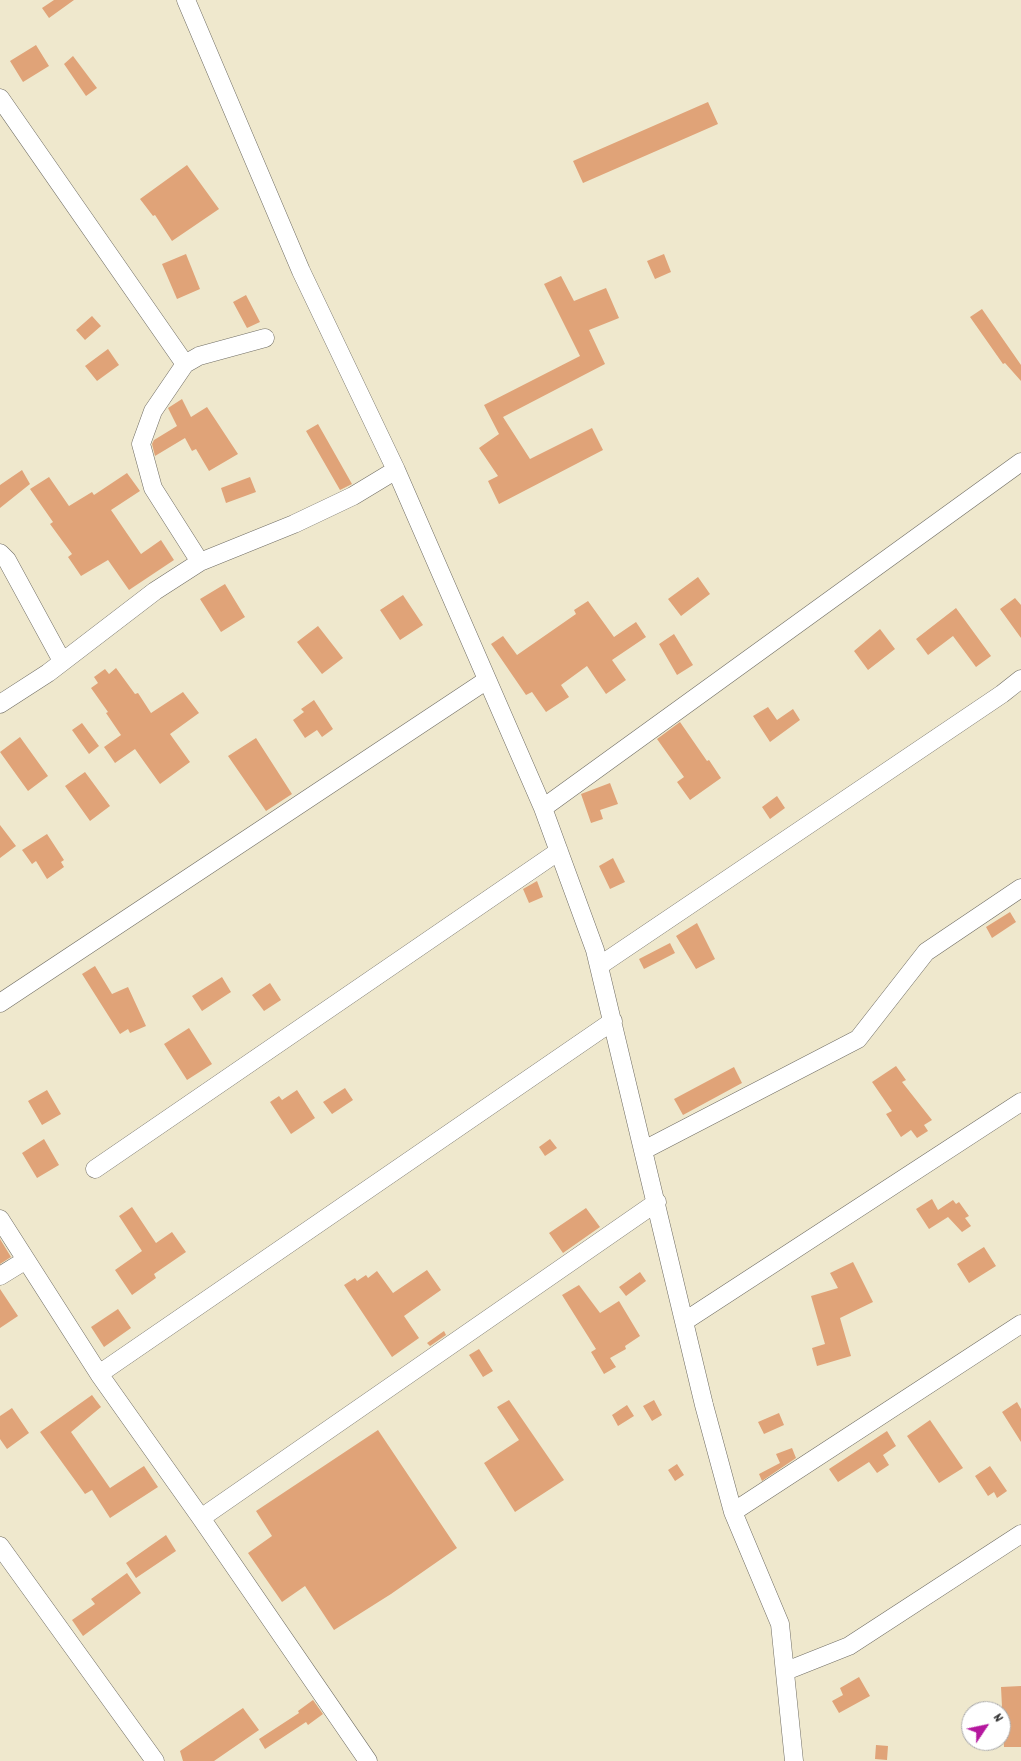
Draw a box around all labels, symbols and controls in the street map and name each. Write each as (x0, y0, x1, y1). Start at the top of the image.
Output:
north arrow (961, 1701, 1011, 1751)
text: N (987, 1710, 1008, 1727)

